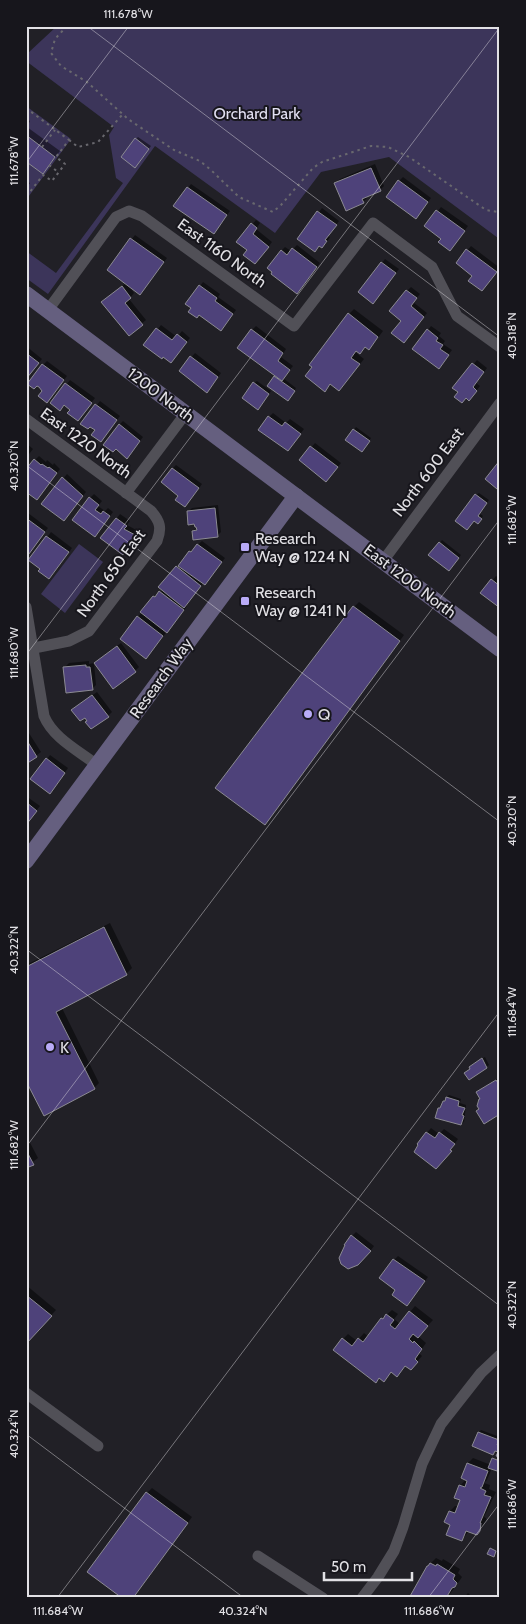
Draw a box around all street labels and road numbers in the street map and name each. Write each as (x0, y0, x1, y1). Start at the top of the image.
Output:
street label: East 1160 North (174, 214, 270, 292)
street label: 1200 North (124, 364, 198, 426)
street label: East 1220 North (37, 404, 135, 482)
street label: North 600 East (388, 423, 468, 520)
street label: North 650 East (73, 525, 149, 621)
street label: East 1200 North (360, 540, 460, 622)
street label: Research Way (126, 634, 196, 722)

